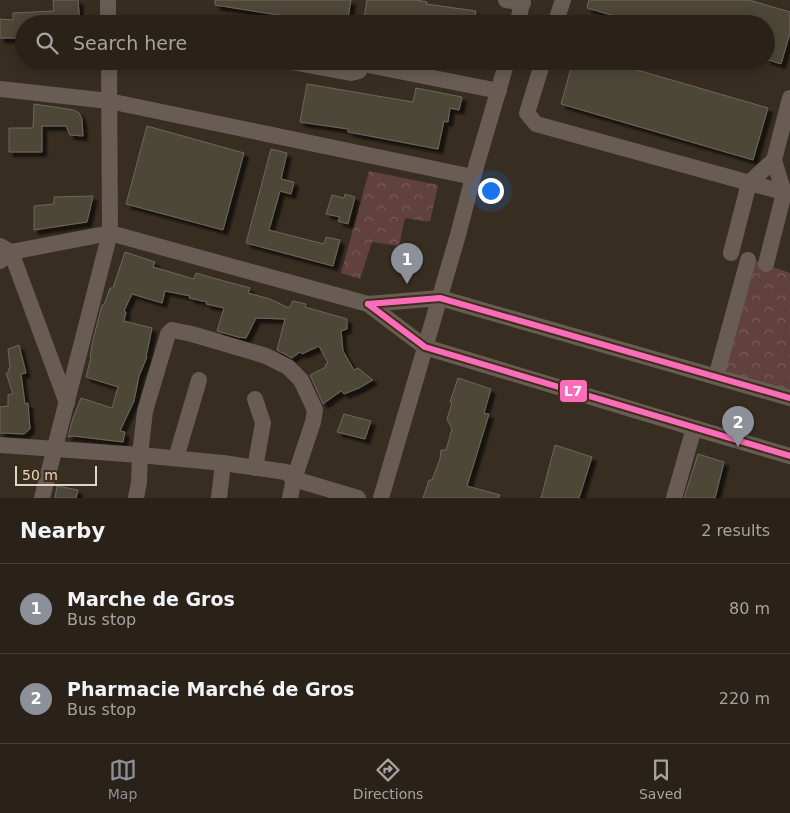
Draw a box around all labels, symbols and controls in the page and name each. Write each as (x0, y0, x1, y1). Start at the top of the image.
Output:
search box (15, 15, 775, 70)
icon: search (33, 29, 61, 57)
text: Search here (73, 32, 187, 54)
your location (478, 178, 504, 204)
pin: 1 (391, 243, 423, 284)
line badge: L7 (559, 379, 588, 403)
text: L7 (564, 383, 582, 399)
pin: 2 (722, 406, 754, 447)
scale bar (15, 463, 98, 486)
text: 50 m (22, 467, 58, 483)
text: Nearby (20, 519, 105, 543)
text: 2 results (701, 521, 770, 540)
text: Marche de Gros (67, 588, 235, 610)
text: 1 (30, 599, 42, 618)
text: 80 m (729, 599, 770, 618)
text: Bus stop (67, 610, 136, 629)
text: Pharmacie Marché de Gros (67, 678, 354, 700)
text: 2 (30, 689, 42, 708)
text: 220 m (719, 689, 770, 708)
text: Bus stop (67, 700, 136, 719)
tab: Map (108, 756, 137, 802)
tab: Directions (353, 756, 423, 802)
tab: Saved (639, 756, 682, 802)

